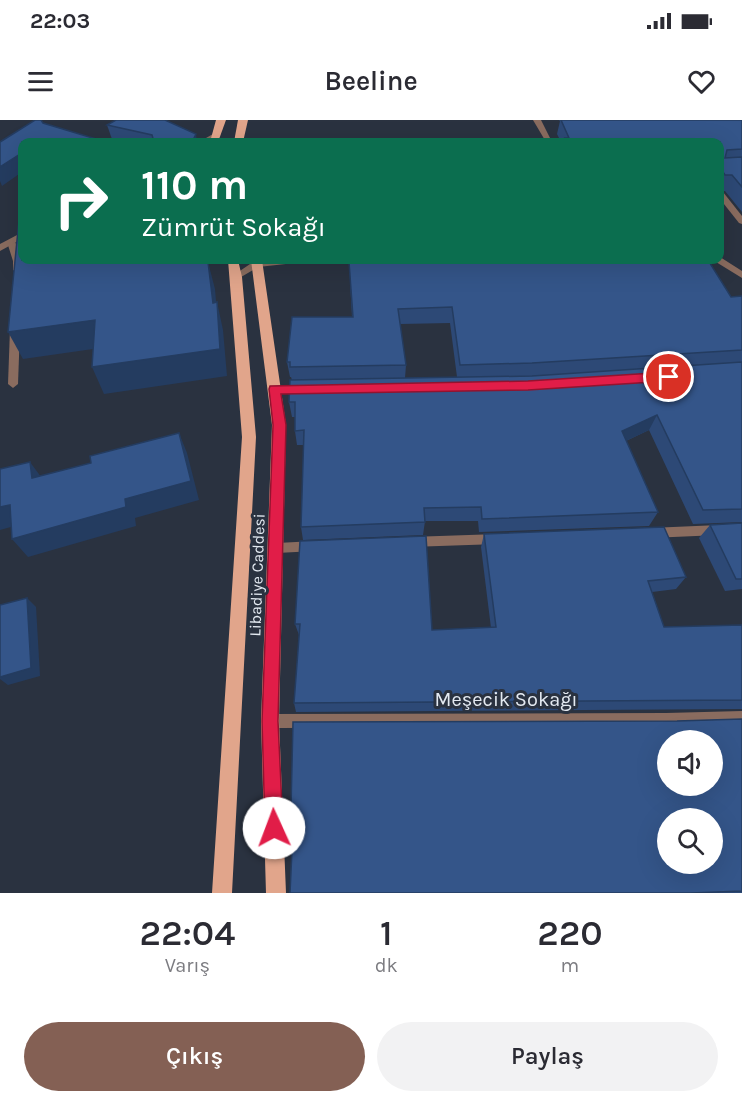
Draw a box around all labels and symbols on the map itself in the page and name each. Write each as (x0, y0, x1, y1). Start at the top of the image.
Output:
pin (643, 351, 694, 402)
street label: Libadiye Caddesi (245, 513, 269, 637)
street label: Meşecik Sokağı (435, 688, 577, 711)
position arrow (242, 796, 306, 860)

